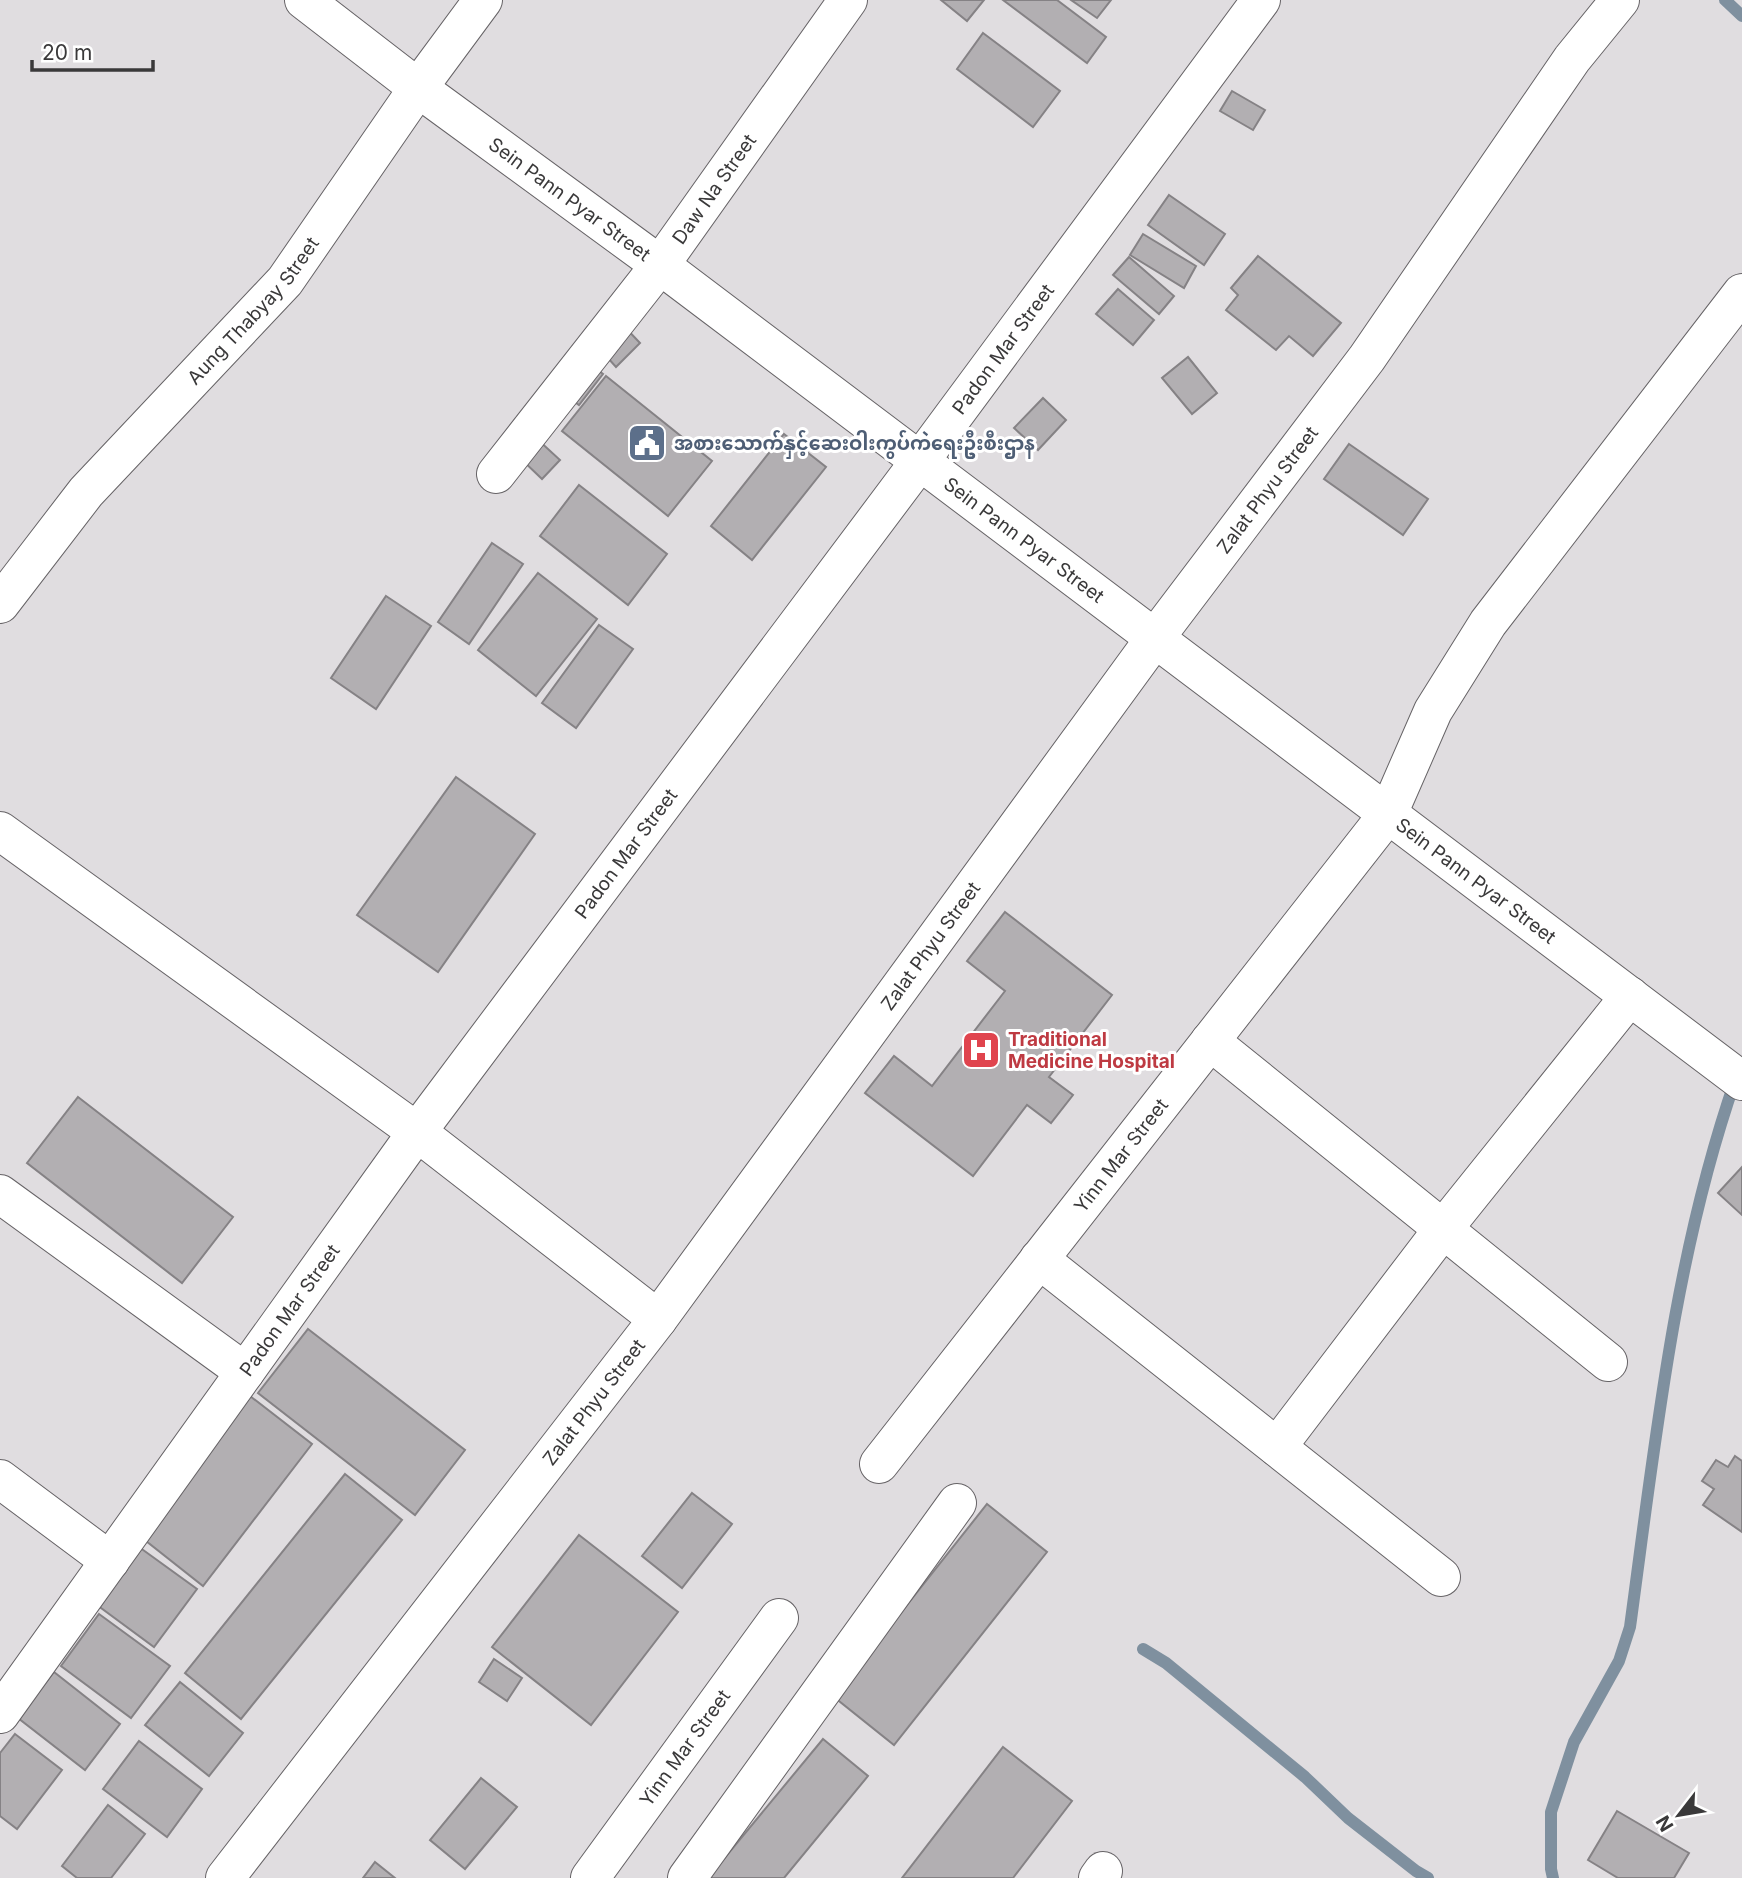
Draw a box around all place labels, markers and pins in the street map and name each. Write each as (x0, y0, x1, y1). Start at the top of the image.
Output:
public building icon: အစားသောက်နှင့်ဆေးဝါးကွပ်ကဲရေးဦးစီးဌာန (626, 422, 668, 464)
place label: အစားသောက်နှင့်ဆေးဝါးကွပ်ကဲရေးဦးစီးဌာန (674, 430, 1035, 459)
place label: Traditional Medicine Hospital (1008, 1028, 1175, 1073)
hospital icon: Traditional Medicine Hospital (960, 1029, 1002, 1071)

